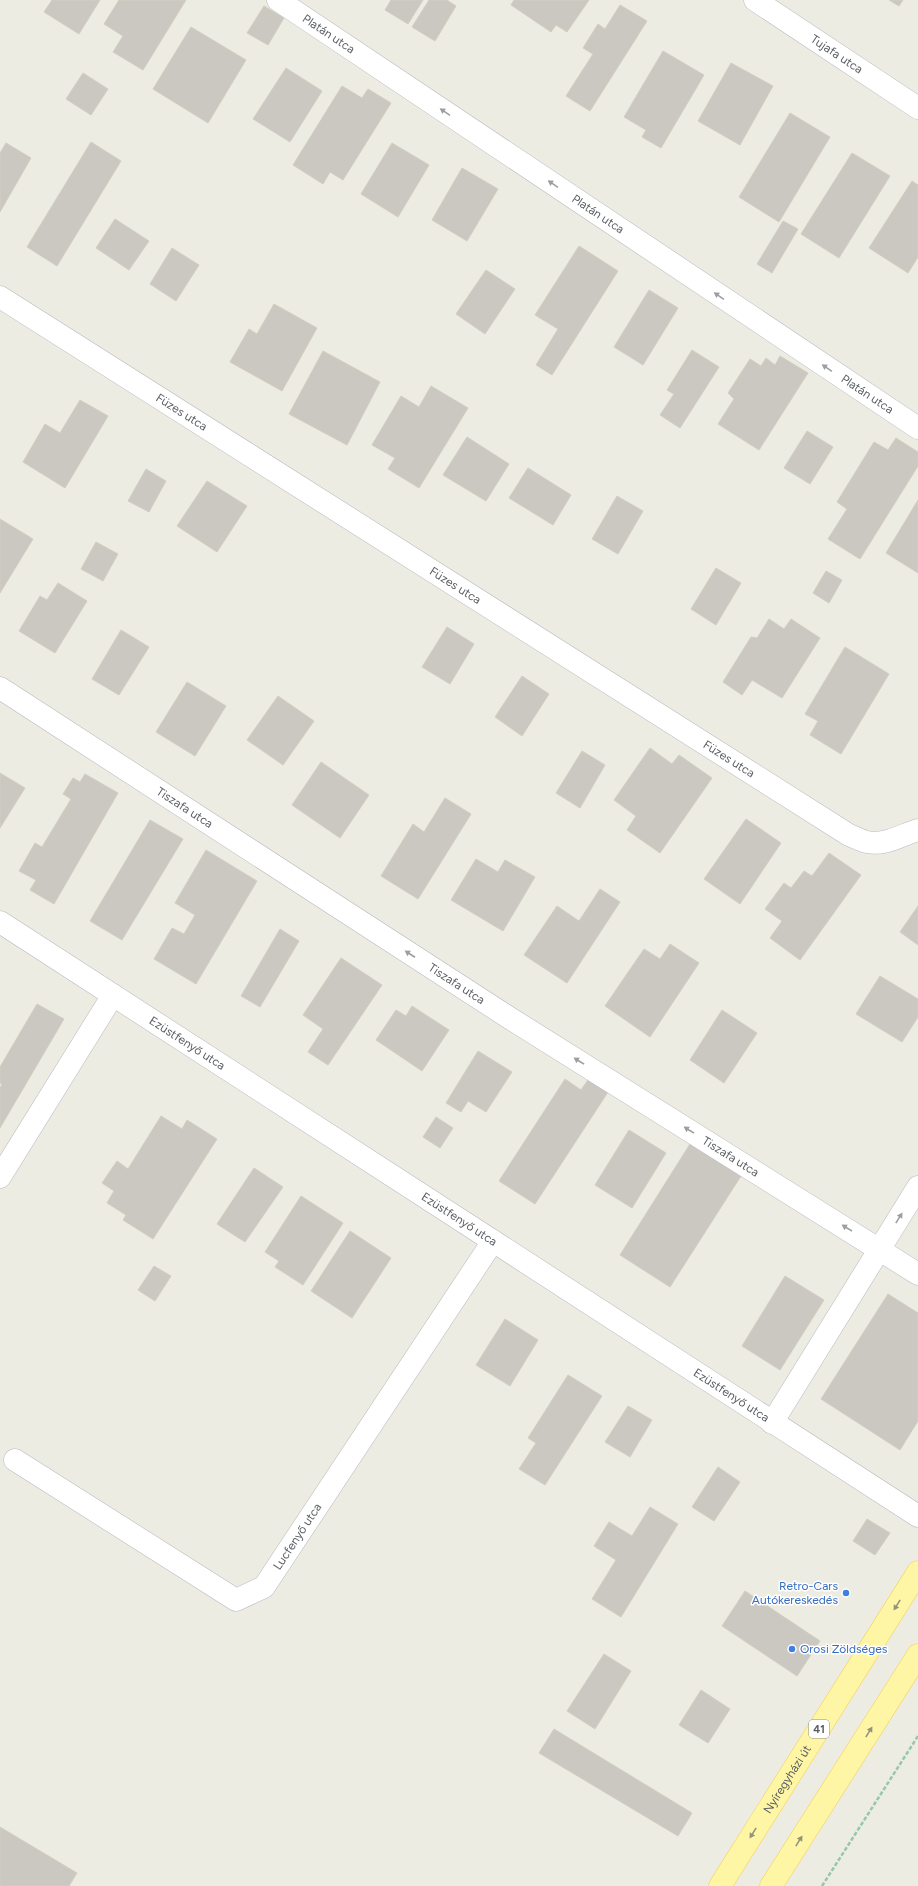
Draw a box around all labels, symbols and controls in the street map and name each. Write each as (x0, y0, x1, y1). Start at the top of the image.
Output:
street label: Platán utca (300, 11, 357, 56)
street label: Tujafa utca (808, 32, 865, 76)
one-way arrow (440, 108, 450, 116)
one-way arrow (548, 180, 558, 188)
street label: Platán utca (569, 192, 627, 236)
one-way arrow (714, 292, 725, 299)
one-way arrow (822, 364, 833, 372)
street label: Platán utca (839, 372, 896, 417)
street label: Füzes utca (153, 391, 210, 434)
street label: Füzes utca (427, 564, 484, 607)
street label: Füzes utca (701, 738, 757, 780)
street label: Tiszafa utca (154, 784, 215, 831)
one-way arrow (405, 950, 415, 958)
street label: Tiszafa utca (426, 960, 487, 1007)
street label: Ezüstfenyő utca (147, 1014, 228, 1073)
one-way arrow (573, 1058, 585, 1065)
one-way arrow (684, 1126, 694, 1134)
street label: Tiszafa utca (700, 1134, 762, 1180)
street label: Ezüstfenyő utca (419, 1190, 500, 1249)
one-way arrow (896, 1212, 903, 1224)
one-way arrow (842, 1224, 852, 1232)
street label: Ezüstfenyő utca (691, 1366, 772, 1425)
street label: Lucfenyő utca (270, 1501, 324, 1572)
place label: Retro-Cars Autókereskedés (752, 1579, 838, 1607)
marker: Retro-Cars Autókereskedés (841, 1588, 851, 1598)
one-way arrow (893, 1600, 901, 1610)
place label: Orosi Zöldséges (800, 1642, 888, 1656)
marker: Orosi Zöldséges (787, 1644, 797, 1654)
road number: 41 (809, 1720, 829, 1738)
one-way arrow (865, 1726, 873, 1737)
street label: Nyíregyházi út (760, 1742, 814, 1816)
one-way arrow (750, 1828, 757, 1839)
one-way arrow (796, 1835, 803, 1847)

